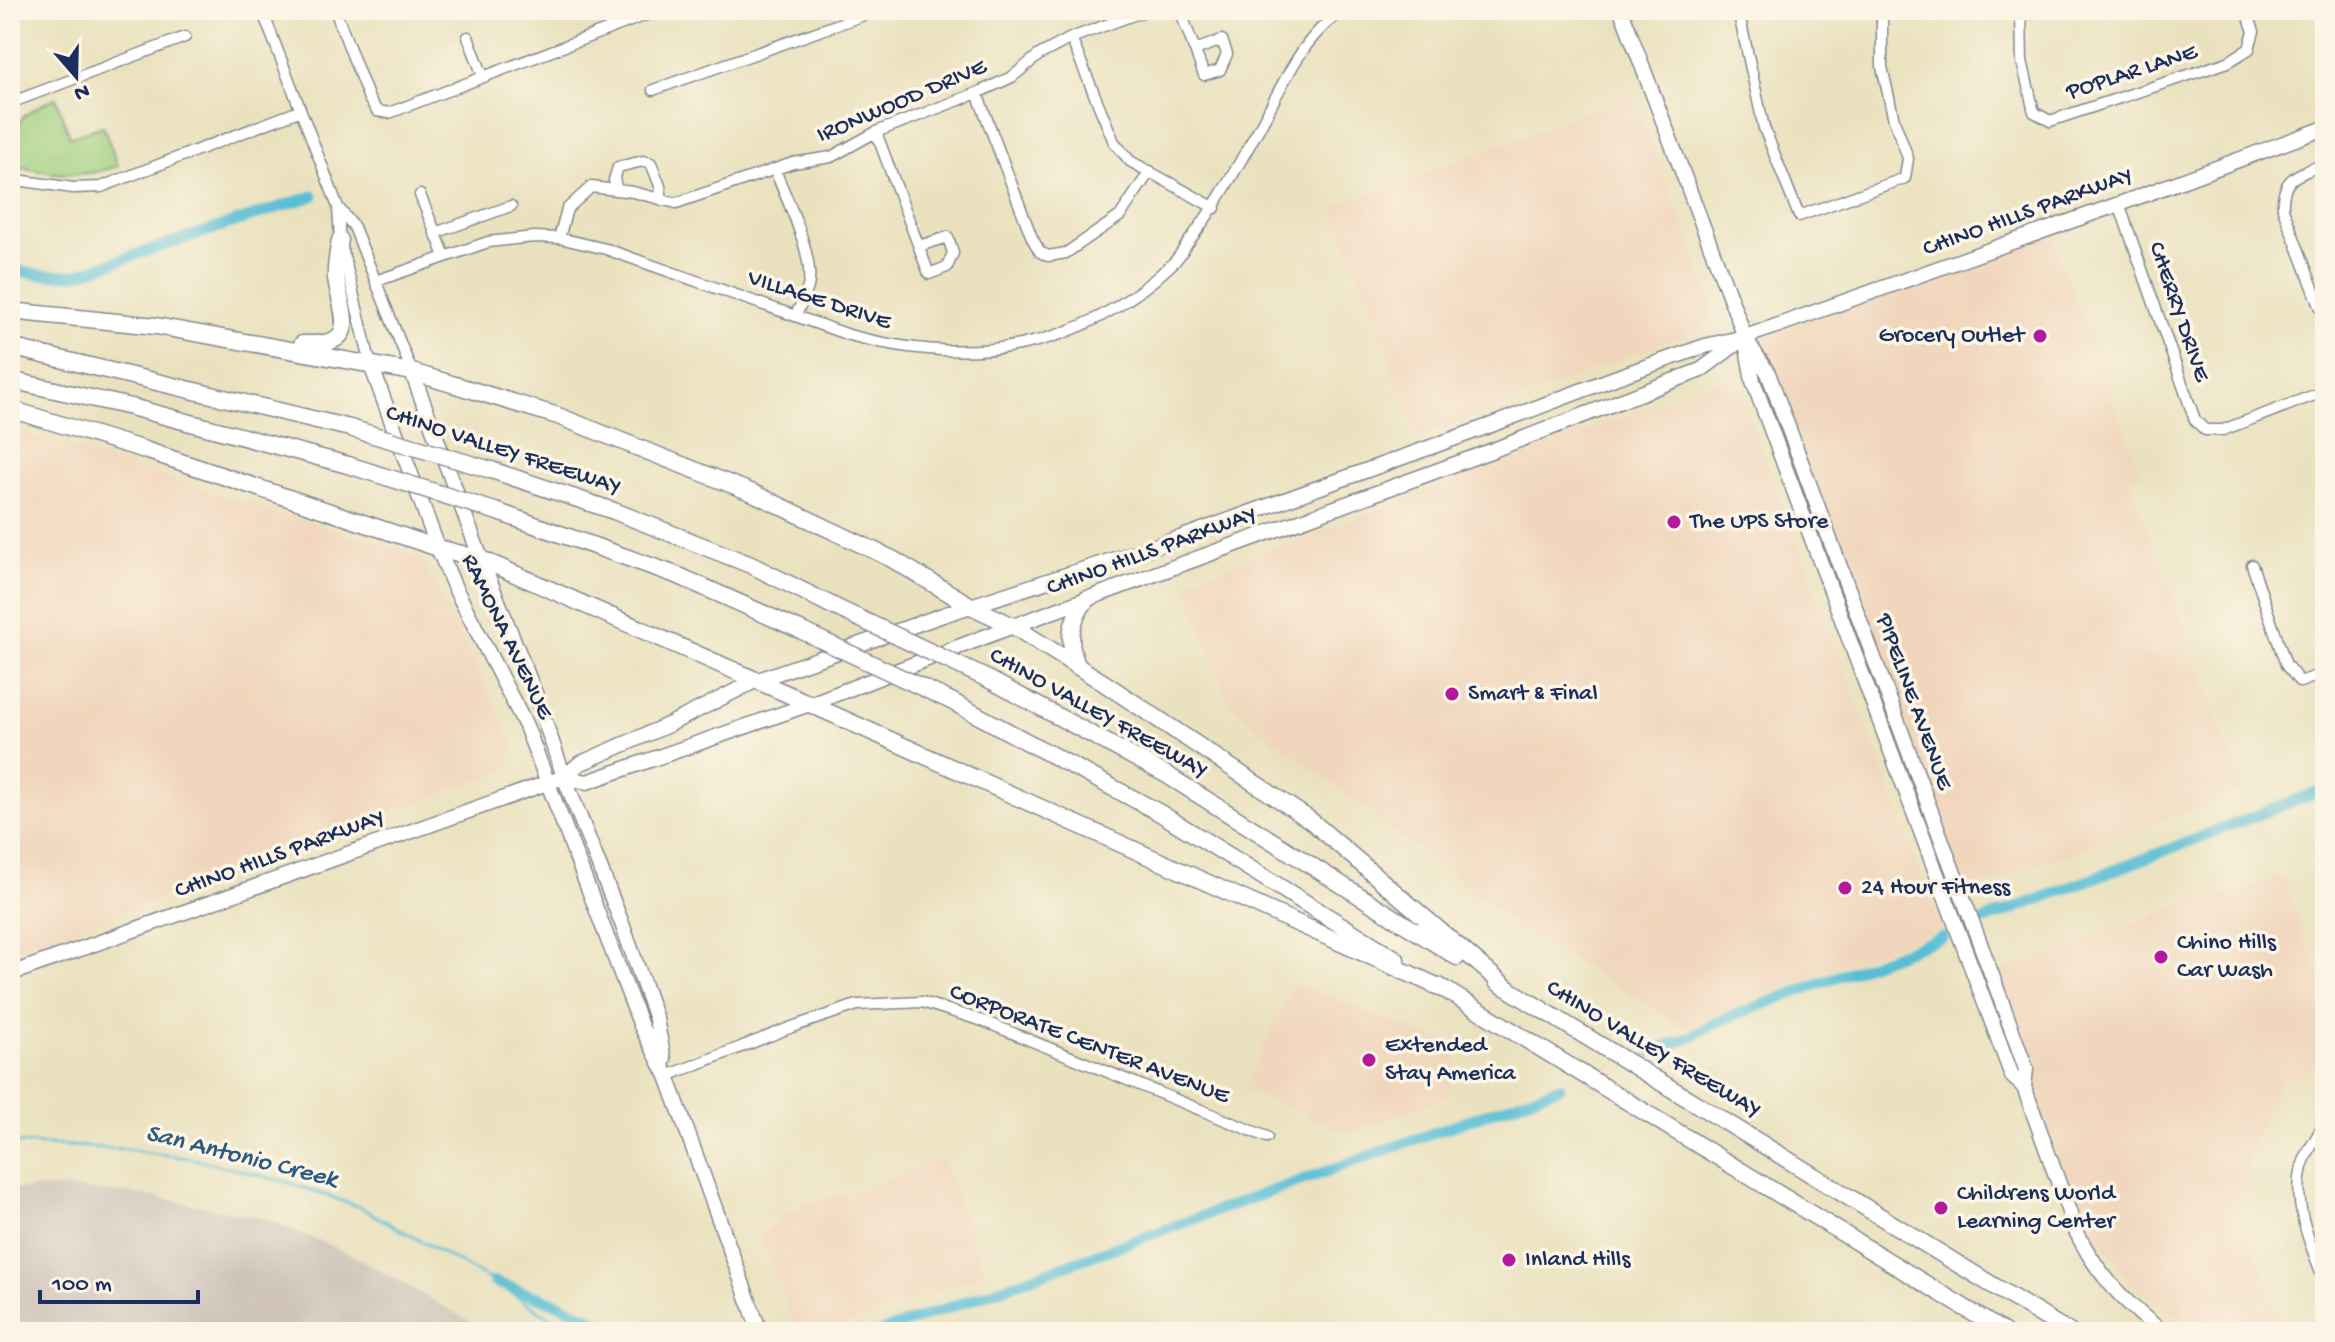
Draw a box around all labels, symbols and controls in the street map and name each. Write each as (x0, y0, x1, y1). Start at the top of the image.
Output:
north arrow (36, 36, 116, 116)
street label: POPLAR LANE (2062, 38, 2202, 108)
street label: IRONWOOD DRIVE (813, 53, 992, 151)
text: N (70, 76, 93, 106)
street label: CHINO HILLS PARKWAY (1919, 162, 2137, 264)
street label: CHERRY DRIVE (2141, 238, 2216, 387)
street label: VILLAGE DRIVE (743, 264, 895, 338)
place label: Grocery Outlet (1878, 322, 2026, 351)
marker: Grocery Outlet (2031, 327, 2049, 345)
street label: CHINO VALLEY FREEWAY (382, 399, 624, 503)
street label: CHINO HILLS PARKWAY (1043, 501, 1261, 603)
place label: The UPS Store (1688, 508, 1829, 537)
marker: The UPS Store (1665, 513, 1683, 531)
street label: RAMONA AVENUE (453, 550, 559, 725)
street label: PIPELINE AVENUE (1867, 609, 1959, 795)
street label: CHINO VALLEY FREEWAY (984, 642, 1212, 786)
place label: Smart & Final (1468, 680, 1598, 709)
marker: Smart & Final (1443, 685, 1461, 703)
street label: CHINO HILLS PARKWAY (171, 804, 389, 906)
place label: 24 Hour Fitness (1861, 874, 2011, 903)
marker: 24 Hour Fitness (1836, 879, 1854, 897)
place label: Chino Hills Car Wash (2177, 929, 2277, 986)
marker: Chino Hills Car Wash (2152, 948, 2170, 966)
street label: CHINO VALLEY FREEWAY (1540, 974, 1766, 1126)
street label: CORPORATE CENTER AVENUE (945, 978, 1234, 1112)
place label: Extended Stay America (1385, 1032, 1516, 1089)
marker: Extended Stay America (1360, 1051, 1378, 1069)
water label: San Antonio Creek (142, 1119, 342, 1197)
place label: Childrens World Learning Center (1957, 1180, 2117, 1237)
marker: Childrens World Learning Center (1932, 1199, 1950, 1217)
place label: Inland Hills (1525, 1246, 1631, 1275)
marker: Inland Hills (1500, 1251, 1518, 1269)
scale bar (40, 1254, 198, 1304)
text: 100 m (51, 1271, 112, 1300)

